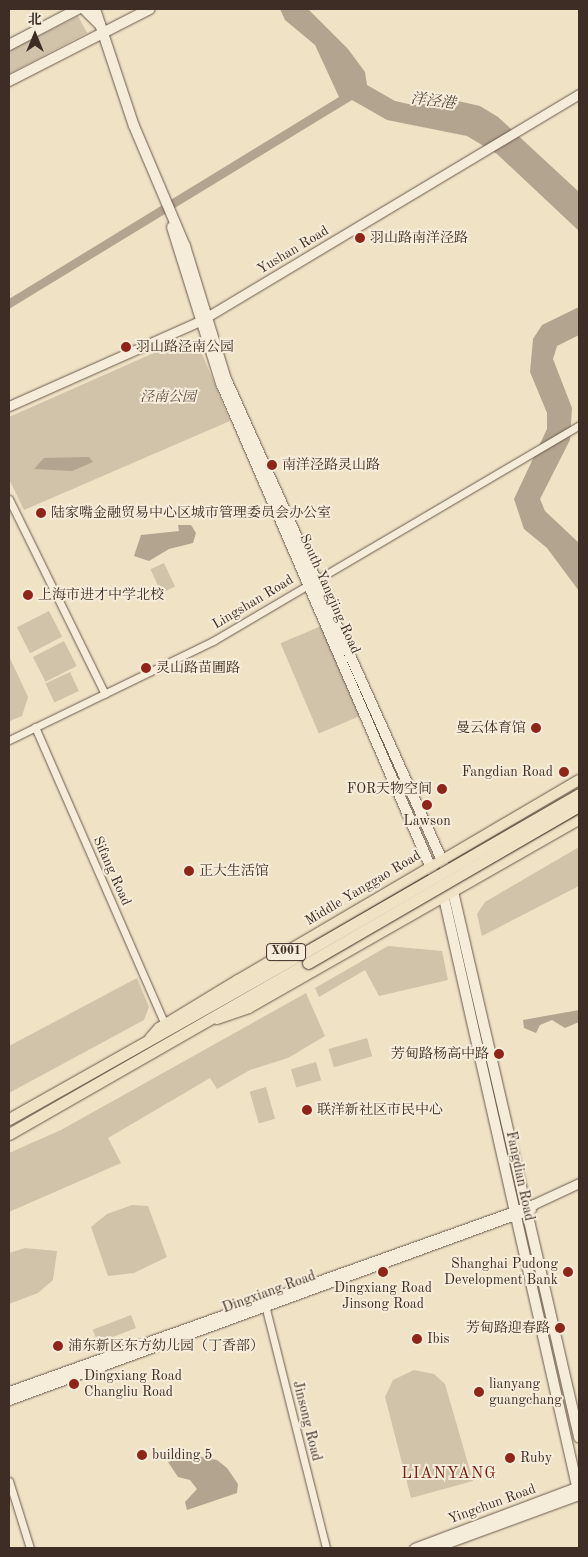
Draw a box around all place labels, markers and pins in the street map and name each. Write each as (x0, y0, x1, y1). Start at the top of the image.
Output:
place label: 羽山路南洋泾路 (370, 230, 468, 246)
marker: 羽山路南洋泾路 (354, 232, 366, 244)
place label: 羽山路泾南公园 (136, 339, 234, 355)
marker: 羽山路泾南公园 (120, 341, 132, 353)
place label: 南洋泾路灵山路 (282, 457, 380, 473)
marker: 南洋泾路灵山路 (266, 459, 278, 471)
place label: 陆家嘴金融贸易中心区城市管理委员会办公室 (51, 505, 331, 521)
marker: 陆家嘴金融贸易中心区城市管理委员会办公室 (35, 507, 47, 519)
place label: 上海市进才中学北校 (38, 587, 164, 603)
marker: 上海市进才中学北校 (22, 589, 34, 601)
place label: 灵山路苗圃路 (156, 660, 240, 676)
marker: 灵山路苗圃路 (140, 662, 152, 674)
place label: 曼云体育馆 (456, 720, 526, 736)
marker: 曼云体育馆 (530, 722, 542, 734)
place label: Fangdian Road (462, 764, 553, 780)
marker: Fangdian Road (557, 765, 571, 779)
place label: FOR天物空间 (347, 781, 432, 797)
marker: FOR天物空间 (436, 783, 448, 795)
marker: Lawson (421, 799, 433, 811)
place label: Lawson (403, 813, 451, 829)
place label: 正大生活馆 (199, 863, 269, 879)
marker: 正大生活馆 (183, 865, 195, 877)
place label: 芳甸路杨高中路 (391, 1046, 489, 1062)
marker: 芳甸路杨高中路 (493, 1048, 505, 1060)
place label: 联洋新社区市民中心 (317, 1102, 443, 1118)
marker: 联洋新社区市民中心 (301, 1104, 313, 1116)
place label: Shanghai Pudong Development Bank (444, 1256, 558, 1288)
marker: Dingxiang Road Jinsong Road (377, 1266, 389, 1278)
marker: Shanghai Pudong Development Bank (562, 1266, 574, 1278)
place label: Dingxiang Road Jinsong Road (334, 1280, 432, 1312)
place label: 芳甸路迎春路 (466, 1320, 550, 1336)
marker: 芳甸路迎春路 (554, 1322, 566, 1334)
place label: Ibis (427, 1331, 450, 1347)
marker: Ibis (411, 1333, 423, 1345)
place label: 浦东新区东方幼儿园（丁香部） (68, 1338, 264, 1354)
marker: 浦东新区东方幼儿园（丁香部） (52, 1340, 64, 1352)
place label: Dingxiang Road Changliu Road (84, 1368, 182, 1400)
place label: lianyang guangchang (489, 1376, 562, 1408)
marker: Dingxiang Road Changliu Road (68, 1378, 80, 1390)
marker: lianyang guangchang (473, 1386, 485, 1398)
place label: building 5 (152, 1447, 212, 1463)
marker: building 5 (136, 1449, 148, 1461)
place label: Ruby (520, 1450, 552, 1466)
marker: Ruby (504, 1452, 516, 1464)

